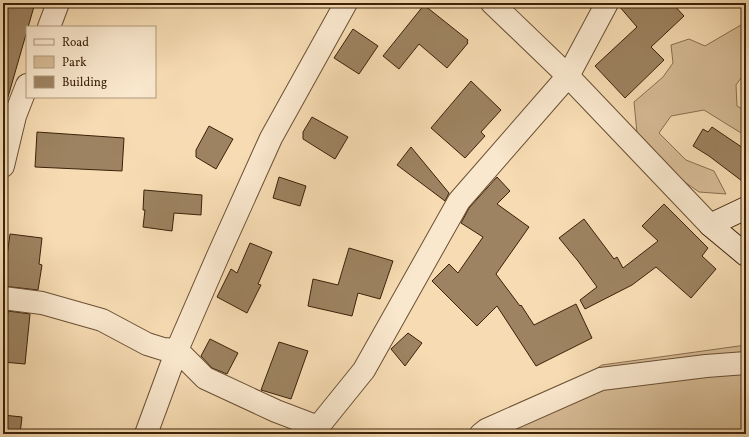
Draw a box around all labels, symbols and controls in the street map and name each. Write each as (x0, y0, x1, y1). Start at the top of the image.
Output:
legend (26, 26, 156, 98)
text: Road (62, 35, 89, 51)
text: Park (62, 55, 87, 71)
text: Building (62, 75, 107, 91)

